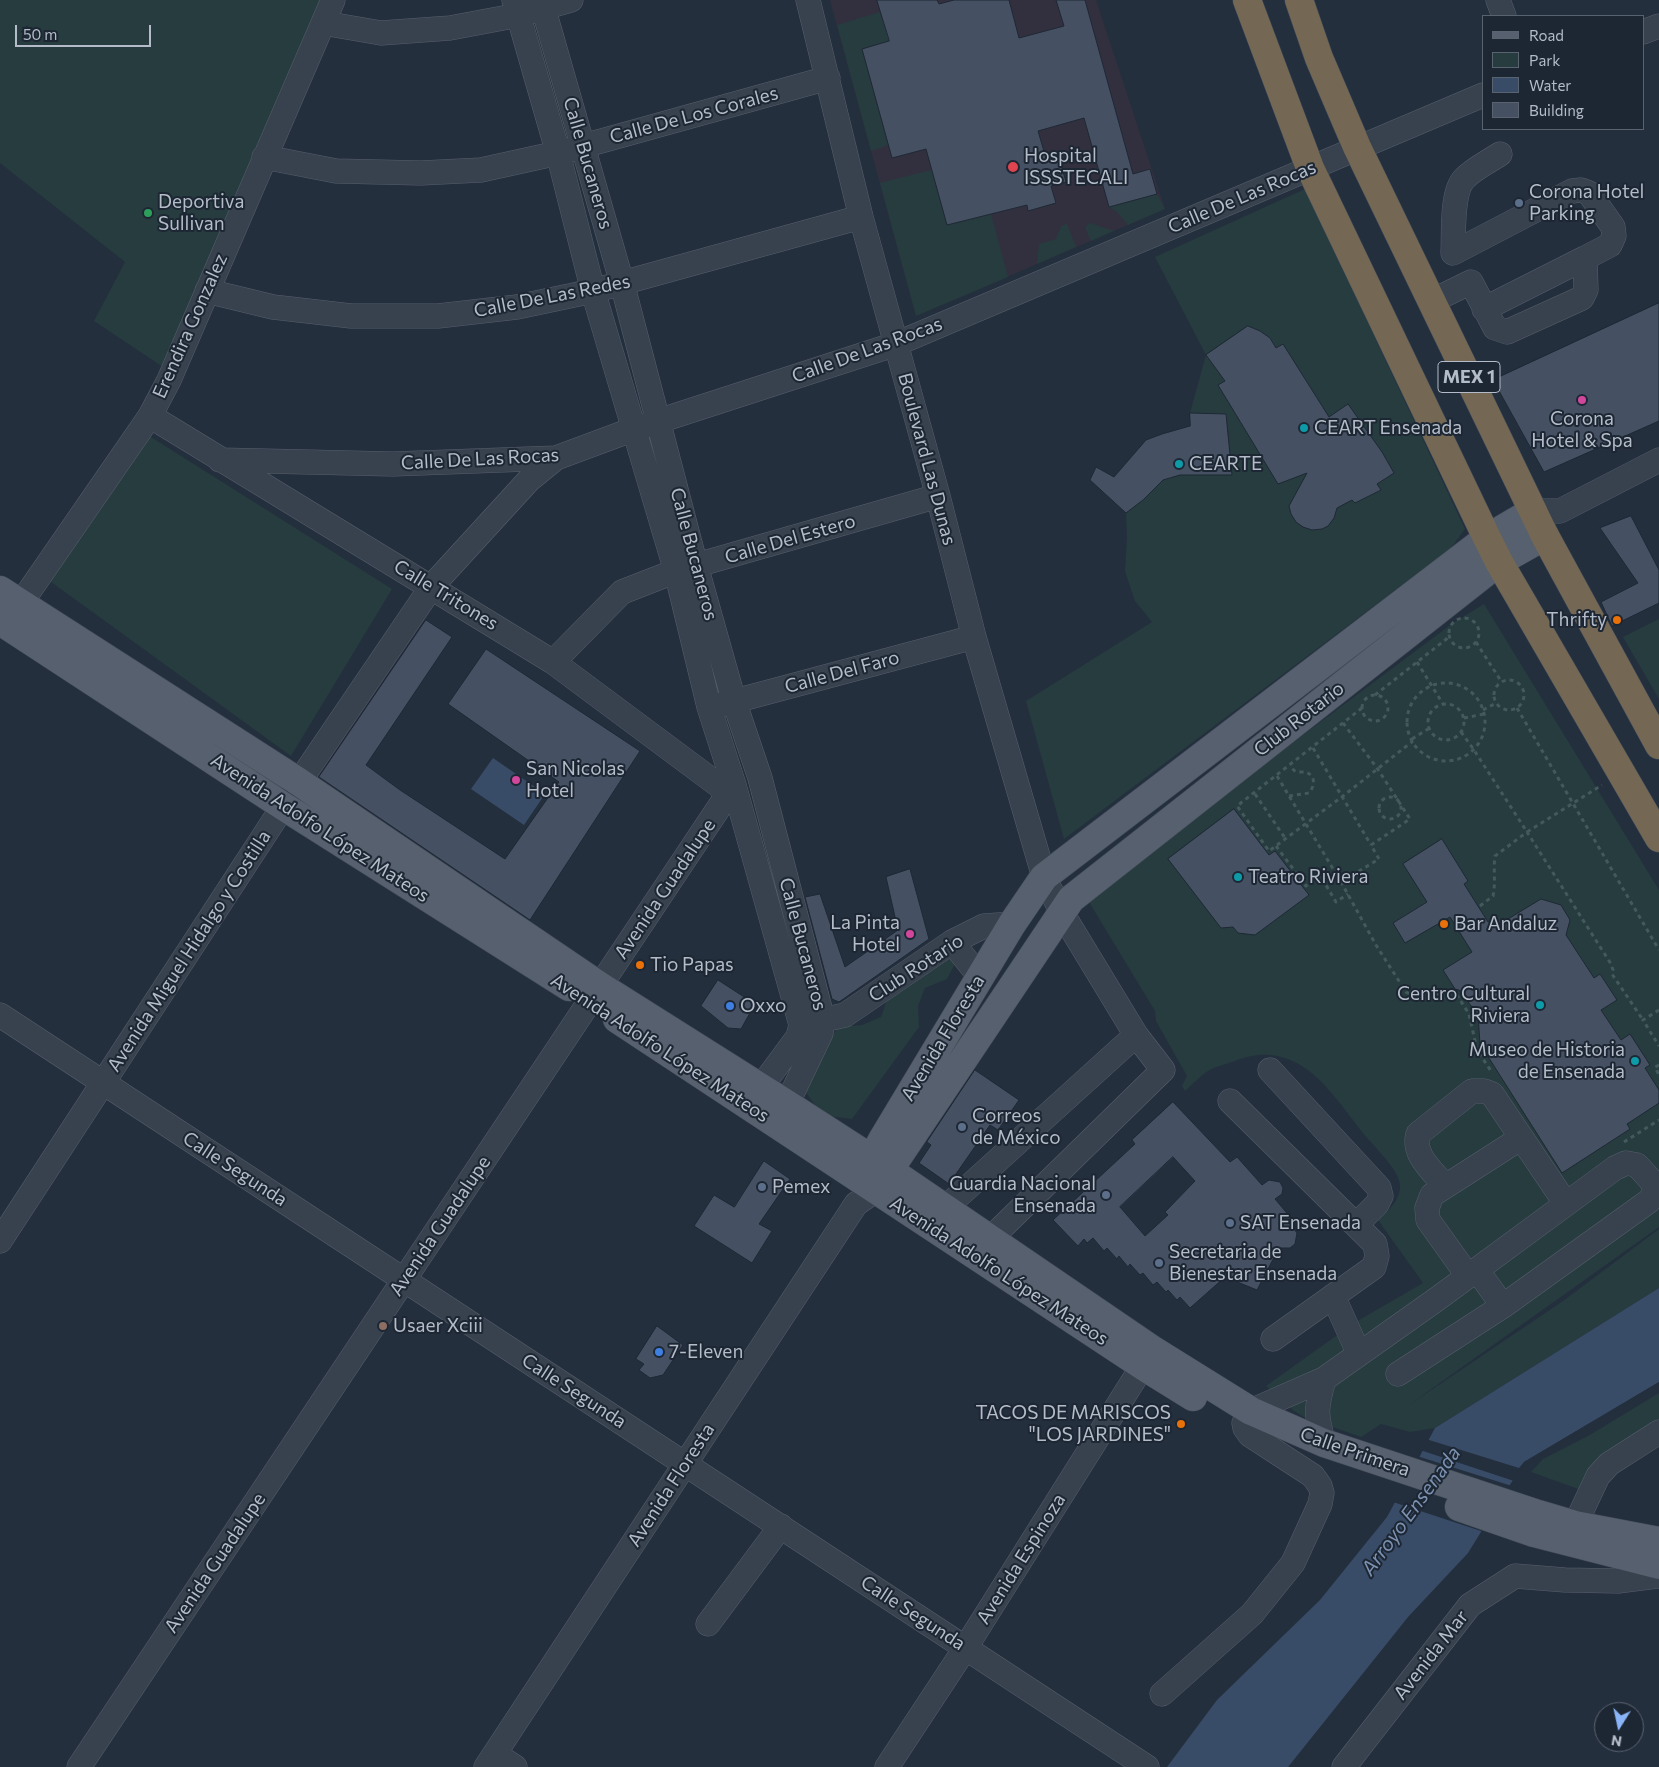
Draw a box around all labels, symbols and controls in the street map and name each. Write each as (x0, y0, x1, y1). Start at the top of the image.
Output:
scale bar (18, 15, 154, 47)
legend (1482, 15, 1644, 130)
text: 50 m (23, 25, 57, 43)
text: Road (1529, 26, 1564, 44)
text: Park (1529, 51, 1560, 69)
text: Water (1529, 76, 1571, 94)
street label: Calle De Los Corales (607, 82, 781, 148)
street label: Calle Bucaneros (558, 94, 618, 232)
text: Building (1529, 101, 1584, 119)
place label: Hospital ISSSTECALI (1024, 145, 1128, 189)
street label: Calle De Las Rocas (1165, 156, 1319, 238)
marker: Hospital ISSSTECALI (1006, 160, 1020, 174)
place label: Corona Hotel Parking (1529, 181, 1644, 225)
place label: Deportiva Sullivan (158, 191, 244, 235)
marker: Corona Hotel Parking (1513, 197, 1525, 209)
marker: Deportiva Sullivan (142, 207, 154, 219)
street label: Erendira Gonzalez (148, 250, 232, 402)
street label: Calle De Las Redes (472, 270, 632, 322)
street label: Calle De Las Rocas (789, 312, 945, 388)
road number: MEX 1 (1438, 362, 1500, 392)
street label: Boulevard Las Dunas (893, 370, 961, 548)
marker: Corona Hotel & Spa (1576, 394, 1588, 406)
place label: Corona Hotel & Spa (1531, 408, 1633, 452)
place label: CEART Ensenada (1314, 417, 1462, 439)
marker: CEART Ensenada (1298, 422, 1310, 434)
street label: Calle De Las Rocas (400, 443, 560, 475)
place label: CEARTE (1189, 453, 1262, 475)
marker: CEARTE (1173, 458, 1185, 470)
street label: Calle Bucaneros (665, 485, 723, 623)
street label: Calle Del Estero (722, 509, 858, 569)
street label: Calle Tritones (390, 555, 502, 635)
place label: Thrifty (1546, 609, 1607, 631)
marker: Thrifty (1611, 614, 1623, 626)
street label: Calle Del Faro (782, 646, 902, 698)
street label: Club Rotario (1249, 677, 1349, 761)
street label: Avenida Adolfo López Mateos (206, 749, 434, 907)
place label: San Nicolas Hotel (526, 758, 625, 802)
marker: San Nicolas Hotel (510, 774, 522, 786)
street label: Avenida Guadalupe (610, 815, 720, 963)
street label: Avenida Miguel Hidalgo y Costilla (102, 826, 276, 1076)
place label: Teatro Riviera (1248, 866, 1368, 888)
marker: Teatro Riviera (1232, 871, 1244, 883)
street label: Calle Bucaneros (774, 875, 832, 1013)
place label: La Pinta Hotel (830, 912, 900, 956)
place label: Bar Andaluz (1454, 913, 1557, 935)
marker: Bar Andaluz (1438, 918, 1450, 930)
marker: La Pinta Hotel (904, 928, 916, 940)
street label: Club Rotario (864, 929, 968, 1007)
place label: Tio Papas (650, 954, 734, 976)
marker: Tio Papas (634, 959, 646, 971)
street label: Avenida Adolfo López Mateos (546, 969, 774, 1127)
street label: Avenida Floresta (896, 971, 990, 1105)
place label: Centro Cultural Riviera (1397, 983, 1530, 1027)
place label: Oxxo (740, 995, 786, 1017)
marker: Centro Cultural Riviera (1534, 999, 1546, 1011)
marker: Oxxo (724, 1000, 736, 1012)
place label: Museo de Historia de Ensenada (1469, 1039, 1625, 1083)
marker: Museo de Historia de Ensenada (1629, 1055, 1641, 1067)
place label: Correos de México (972, 1105, 1061, 1149)
marker: Correos de México (956, 1121, 968, 1133)
street label: Calle Segunda (178, 1127, 292, 1211)
street label: Avenida Guadalupe (385, 1152, 495, 1300)
place label: Guardia Nacional Ensenada (949, 1173, 1096, 1217)
place label: Pemex (772, 1176, 830, 1198)
marker: Pemex (756, 1181, 768, 1193)
marker: Guardia Nacional Ensenada (1100, 1189, 1112, 1201)
street label: Avenida Adolfo López Mateos (885, 1192, 1113, 1350)
place label: SAT Ensenada (1240, 1212, 1361, 1234)
marker: SAT Ensenada (1224, 1217, 1236, 1229)
place label: Secretaria de Bienestar Ensenada (1169, 1241, 1337, 1285)
marker: Secretaria de Bienestar Ensenada (1153, 1257, 1165, 1269)
place label: Usaer Xciii (393, 1315, 483, 1337)
marker: Usaer Xciii (377, 1320, 389, 1332)
place label: 7-Eleven (669, 1341, 743, 1363)
marker: 7-Eleven (653, 1346, 665, 1358)
street label: Calle Segunda (517, 1349, 631, 1433)
place label: TACOS DE MARISCOS "LOS JARDINES" (976, 1402, 1171, 1446)
marker: TACOS DE MARISCOS "LOS JARDINES" (1175, 1418, 1187, 1430)
street label: Avenida Floresta (623, 1419, 719, 1551)
street label: Calle Primera (1297, 1423, 1413, 1481)
water label: Arroyo Ensenada (1356, 1442, 1466, 1580)
street label: Avenida Guadalupe (160, 1489, 270, 1637)
street label: Avenida Espinoza (972, 1489, 1070, 1629)
street label: Calle Segunda (856, 1571, 970, 1655)
street label: Avenida Mar (1389, 1606, 1473, 1704)
north arrow (1594, 1702, 1644, 1752)
text: N (1610, 1732, 1623, 1751)

